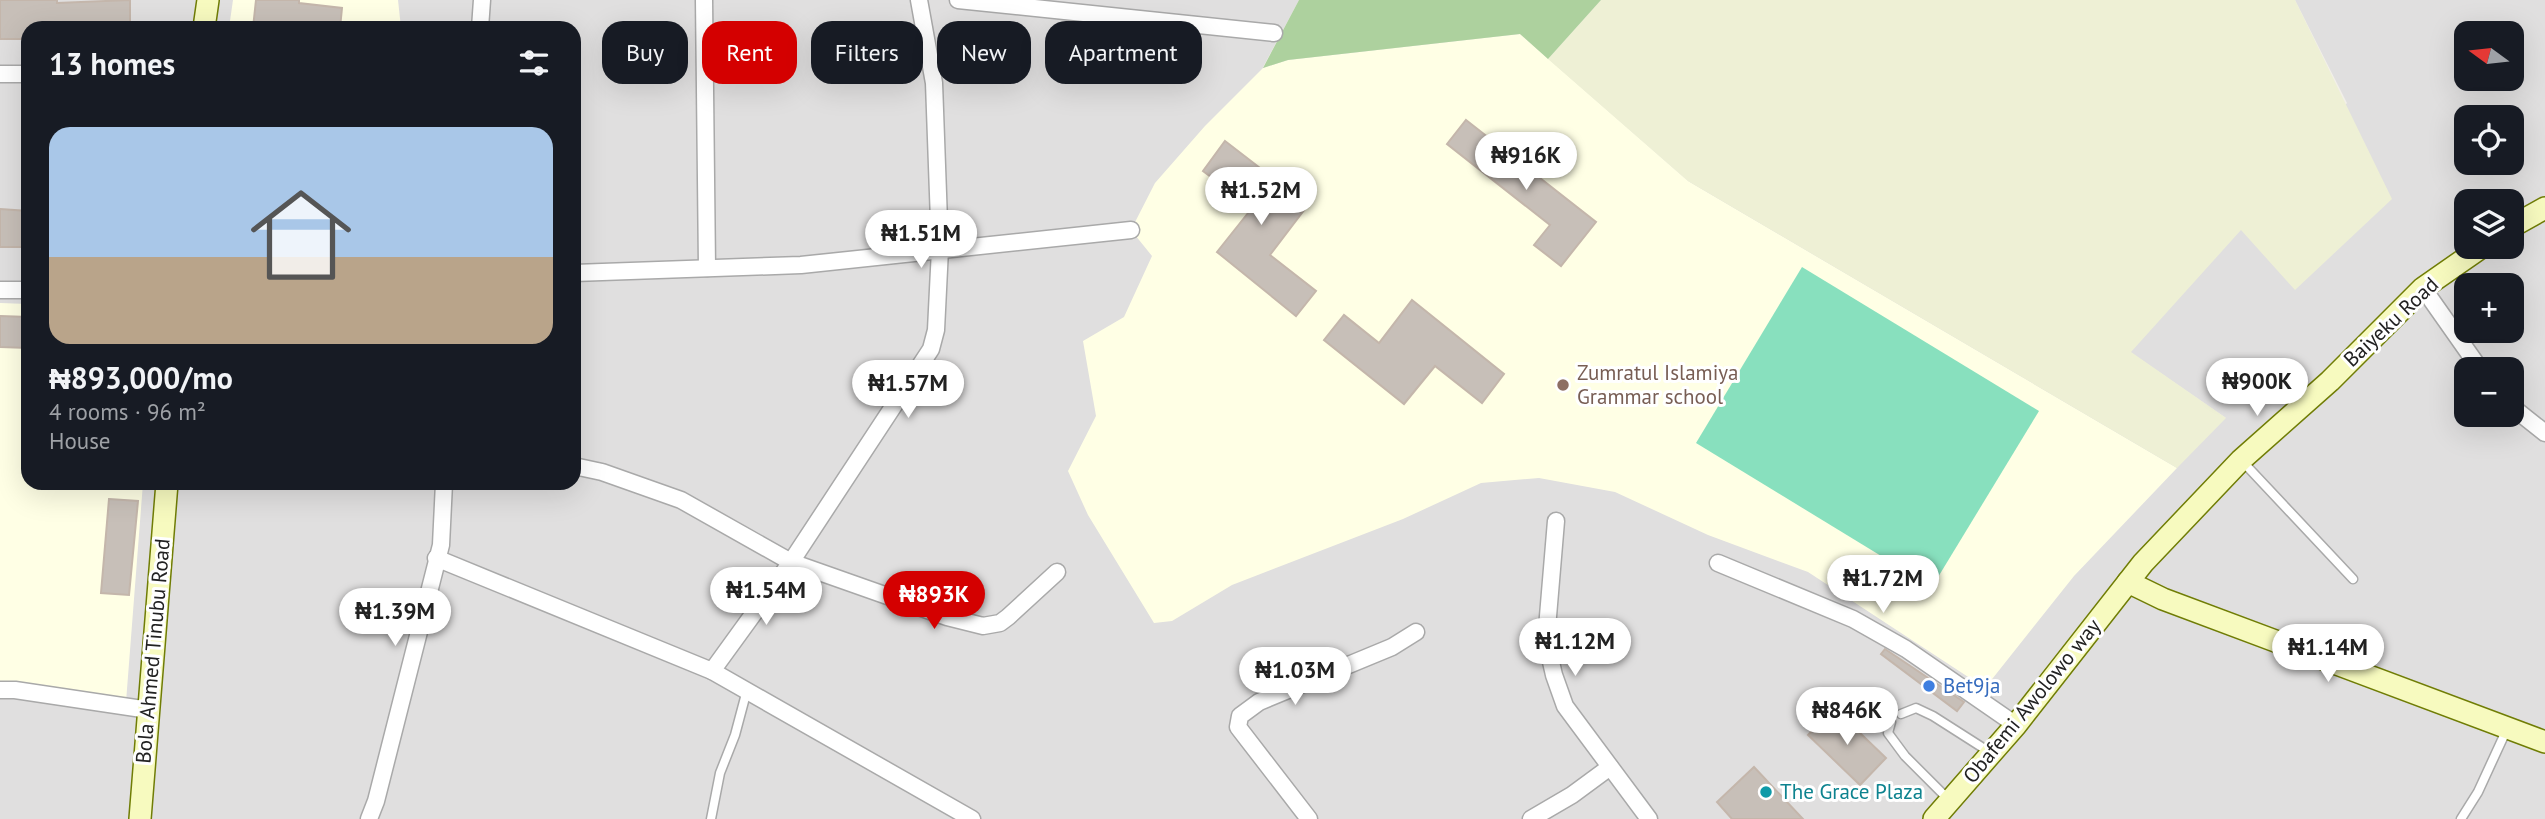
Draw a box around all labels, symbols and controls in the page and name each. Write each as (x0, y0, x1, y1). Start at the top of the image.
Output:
chip: Buy (602, 21, 688, 84)
chip: Rent (702, 21, 797, 84)
chip: Filters (811, 21, 923, 84)
chip: New (937, 21, 1031, 84)
chip: Apartment (1045, 21, 1202, 84)
north arrow (2454, 21, 2524, 91)
map controls (2454, 21, 2524, 427)
text: 13 homes (49, 44, 175, 83)
icon: filters (515, 44, 553, 82)
button: locate (2454, 105, 2524, 175)
pin: ₦916K (1477, 132, 1575, 192)
text: ₦916K (1491, 140, 1561, 169)
pin: ₦1.52M (1204, 168, 1318, 227)
icon: home (238, 172, 364, 298)
text: ₦1.52M (1221, 175, 1301, 204)
button: layers (2454, 189, 2524, 259)
pin: ₦1.51M (864, 210, 978, 270)
text: ₦1.51M (881, 218, 961, 247)
street label: Baiyeku Road (2338, 271, 2444, 372)
button: + (2454, 273, 2524, 343)
button: − (2454, 357, 2524, 427)
text: ₦893,000/mo (49, 358, 233, 397)
pin: ₦900K (2208, 358, 2306, 418)
place label: Zumratul Islamiya Grammar school (1577, 359, 1738, 410)
pin: ₦1.57M (851, 360, 965, 420)
text: ₦900K (2222, 366, 2292, 395)
text: ₦1.57M (868, 368, 948, 397)
marker: Zumratul Islamiya Grammar school (1555, 377, 1571, 393)
text: 4 rooms · 96 m² (49, 397, 206, 426)
text: House (49, 426, 111, 455)
street label: Bola Ahmed Tinubu Road (129, 537, 176, 764)
pin: ₦1.72M (1826, 556, 1940, 615)
text: ₦1.72M (1843, 563, 1923, 592)
pin: ₦1.54M (709, 568, 823, 627)
pin: ₦893K (885, 572, 983, 631)
text: ₦1.54M (726, 575, 806, 604)
text: ₦893K (899, 579, 969, 608)
pin: ₦1.39M (338, 588, 452, 648)
text: ₦1.39M (355, 596, 435, 625)
street label: Obafemi Awolowo way (1957, 613, 2106, 788)
pin: ₦1.12M (1518, 618, 1632, 678)
pin: ₦1.14M (2271, 624, 2385, 684)
text: ₦1.12M (1535, 626, 1615, 655)
text: ₦1.14M (2288, 632, 2368, 661)
pin: ₦1.03M (1238, 648, 1352, 707)
text: ₦1.03M (1255, 655, 1335, 684)
place label: Bet9ja (1943, 672, 2001, 699)
marker: Bet9ja (1921, 678, 1937, 694)
pin: ₦846K (1798, 688, 1896, 747)
text: ₦846K (1812, 695, 1882, 724)
place label: The Grace Plaza (1780, 778, 1923, 805)
marker: The Grace Plaza (1758, 784, 1774, 800)

